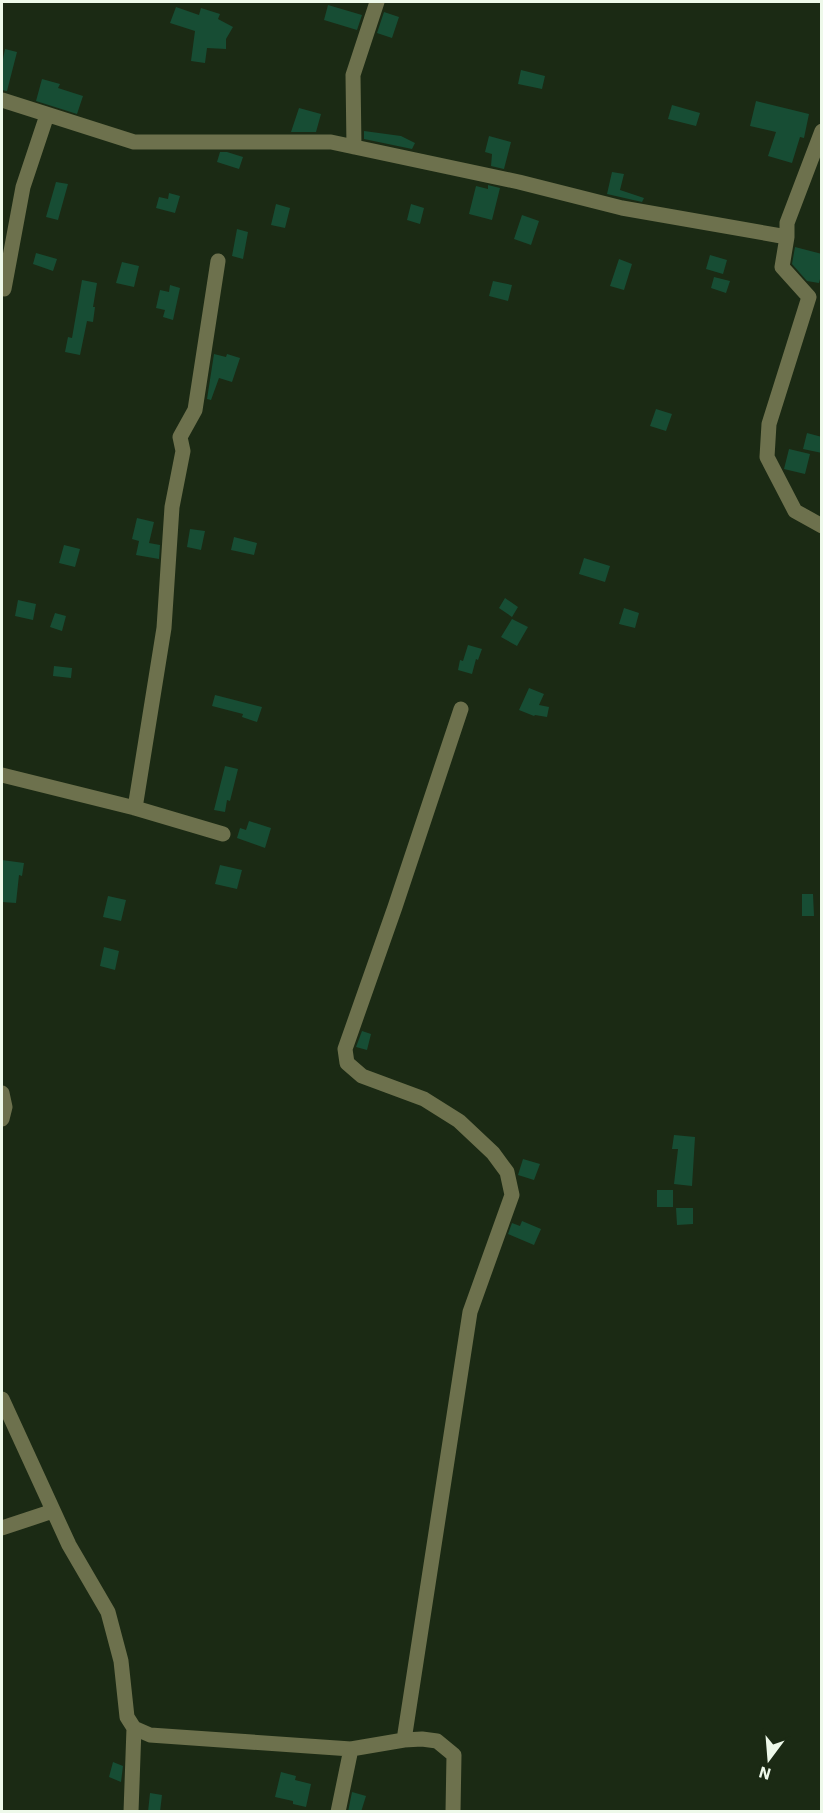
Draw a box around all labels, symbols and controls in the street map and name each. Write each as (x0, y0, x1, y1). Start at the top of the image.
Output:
north arrow (739, 1729, 799, 1789)
text: N (757, 1762, 773, 1785)

